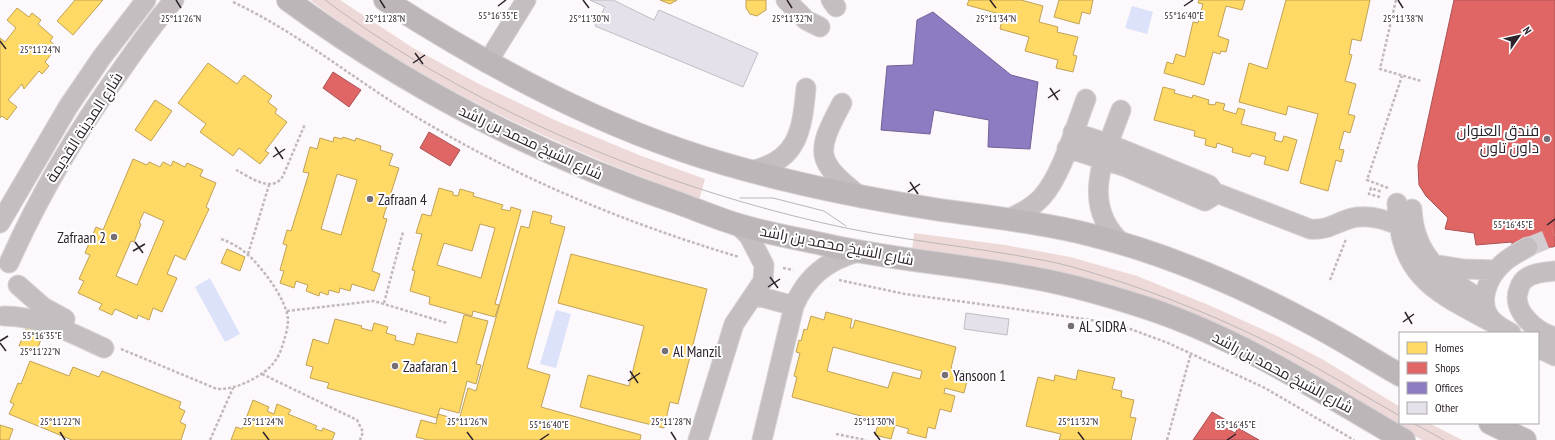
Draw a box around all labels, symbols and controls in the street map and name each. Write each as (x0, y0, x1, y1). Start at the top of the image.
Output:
text: 55°16'35"E (478, 9, 518, 22)
text: 55°16'40"E (1164, 9, 1204, 22)
text: 25°11'26"N (161, 12, 201, 25)
text: 25°11'28"N (365, 12, 405, 25)
text: 25°11'30"N (569, 12, 609, 25)
text: 25°11'32"N (772, 12, 812, 25)
text: 25°11'34"N (976, 12, 1016, 25)
text: 25°11'38"N (1383, 12, 1423, 25)
north arrow (1499, 16, 1539, 56)
text: N (1520, 24, 1535, 37)
text: 25°11'24"N (20, 43, 60, 56)
street label: شارع المدينة القديمة (41, 68, 128, 187)
street label: شارع الشيخ محمد بن راشد (455, 100, 606, 185)
place label: فندق العنوان داون تاون (1457, 121, 1539, 158)
marker: فندق العنوان داون تاون (1542, 134, 1552, 144)
place label: Zafraan 4 (378, 190, 427, 209)
marker: Zafraan 4 (365, 194, 375, 204)
text: 55°16'45"E (1493, 218, 1533, 231)
street label: شارع الشيخ محمد بن راشد (758, 221, 916, 271)
place label: Zafraan 2 (57, 228, 106, 247)
marker: Zafraan 2 (109, 232, 119, 242)
place label: AL SIDRA (1079, 317, 1128, 336)
marker: AL SIDRA (1066, 321, 1076, 331)
street label: شارع الشيخ محمد بن راشد (1209, 327, 1357, 419)
text: 55°16'35"E (22, 329, 62, 342)
legend (1399, 332, 1539, 424)
text: Homes (1435, 340, 1463, 355)
place label: Al Manzil (673, 342, 722, 361)
text: 25°11'22"N (20, 345, 60, 358)
marker: Al Manzil (660, 346, 670, 356)
place label: Zaafaran 1 (403, 357, 458, 376)
text: Shops (1435, 360, 1460, 375)
marker: Zaafaran 1 (390, 361, 400, 371)
place label: Yansoon 1 (953, 366, 1006, 385)
marker: Yansoon 1 (940, 370, 950, 380)
text: Offices (1435, 380, 1463, 395)
text: Other (1435, 400, 1459, 415)
text: 25°11'22"N (40, 415, 80, 428)
text: 25°11'24"N (243, 415, 283, 428)
text: 25°11'26"N (447, 415, 487, 428)
text: 25°11'28"N (651, 415, 691, 428)
text: 25°11'30"N (854, 415, 894, 428)
text: 25°11'32"N (1058, 415, 1098, 428)
text: 55°16'40"E (529, 418, 569, 431)
text: 55°16'45"E (1216, 418, 1256, 431)

